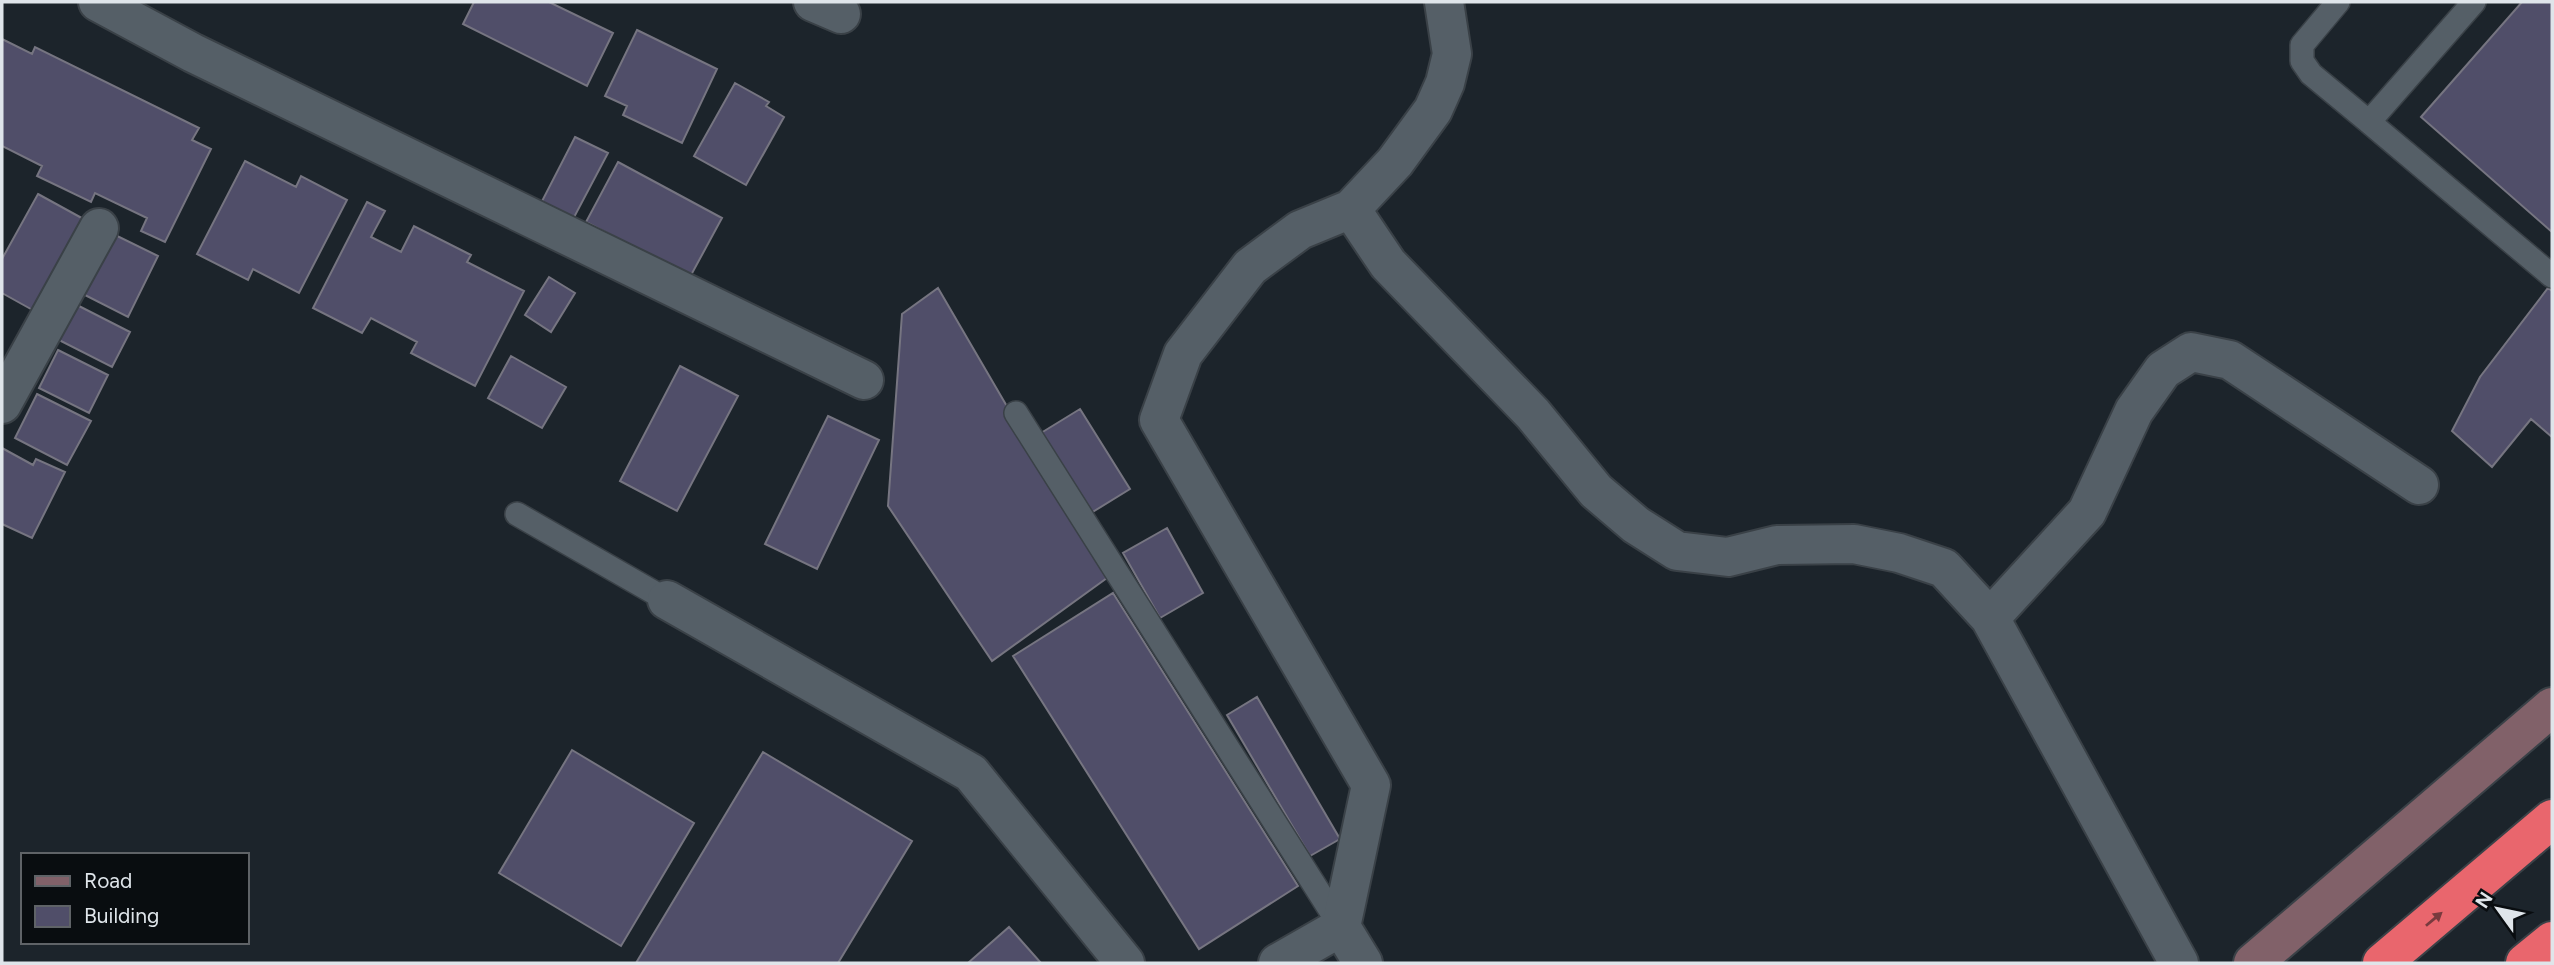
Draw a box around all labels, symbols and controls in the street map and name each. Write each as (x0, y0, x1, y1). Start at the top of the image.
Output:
legend (21, 853, 248, 944)
text: Road (84, 868, 132, 893)
north arrow (2463, 874, 2533, 944)
text: N (2471, 888, 2498, 912)
text: Building (84, 903, 159, 928)
one-way arrow (2426, 912, 2443, 927)

